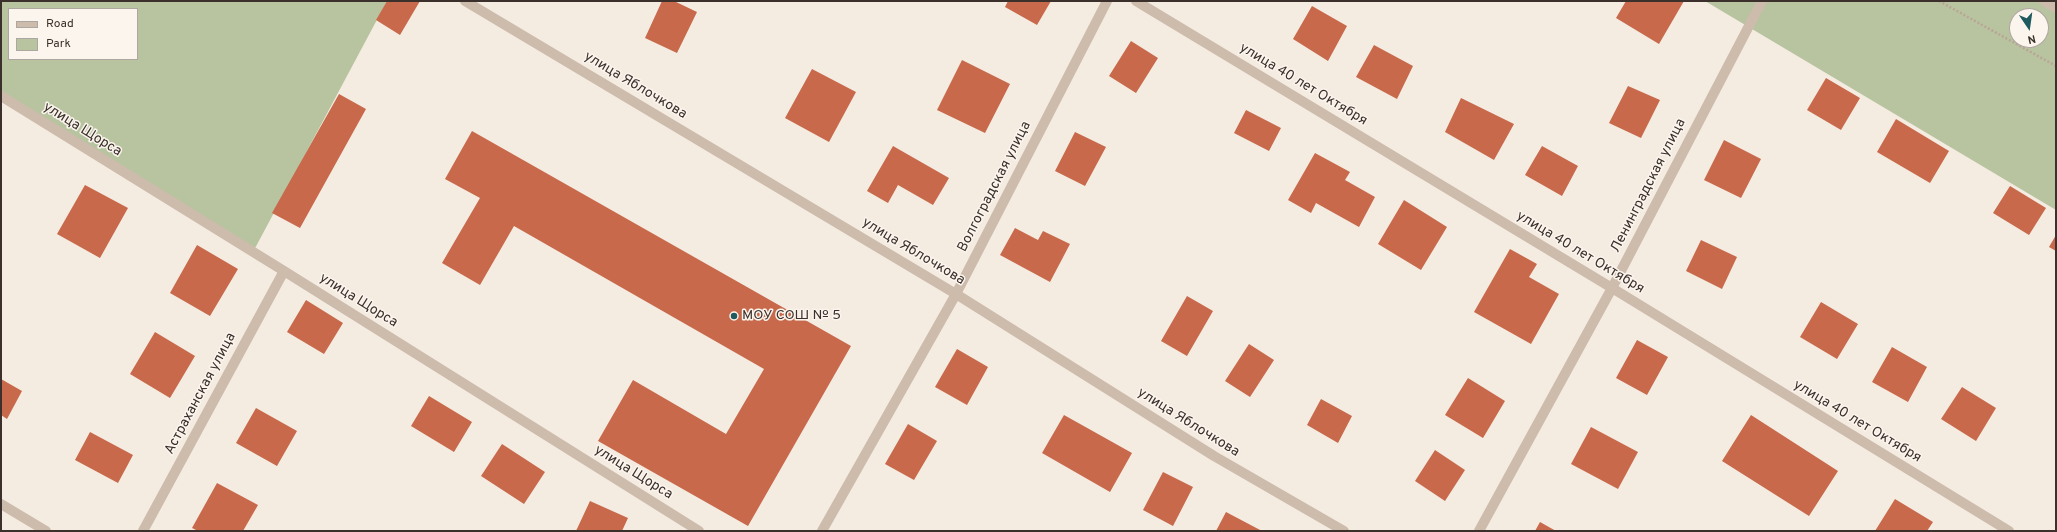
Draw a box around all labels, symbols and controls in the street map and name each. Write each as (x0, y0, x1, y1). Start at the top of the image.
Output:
legend (8, 8, 138, 60)
north arrow (2009, 8, 2049, 48)
text: Road (46, 16, 74, 32)
text: N (2026, 31, 2037, 46)
text: Park (46, 36, 71, 52)
street label: улица 40 лет Октября (1236, 40, 1370, 130)
street label: улица Яблочкова (580, 49, 690, 123)
street label: улица Щорса (40, 99, 124, 161)
street label: Ленинградская улица (1608, 116, 1690, 256)
street label: Волгоградская улица (955, 119, 1035, 255)
street label: улица 40 лет Октября (1513, 208, 1647, 298)
street label: улица Яблочкова (858, 215, 968, 289)
street label: улица Щорса (316, 270, 400, 332)
place label: МОУ СОШ № 5 (742, 308, 841, 324)
marker: МОУ СОШ № 5 (729, 311, 739, 321)
street label: Астраханская улица (162, 330, 240, 458)
street label: улица 40 лет Октября (1790, 377, 1924, 467)
street label: улица Яблочкова (1134, 385, 1242, 461)
street label: улица Щорса (591, 442, 675, 504)

